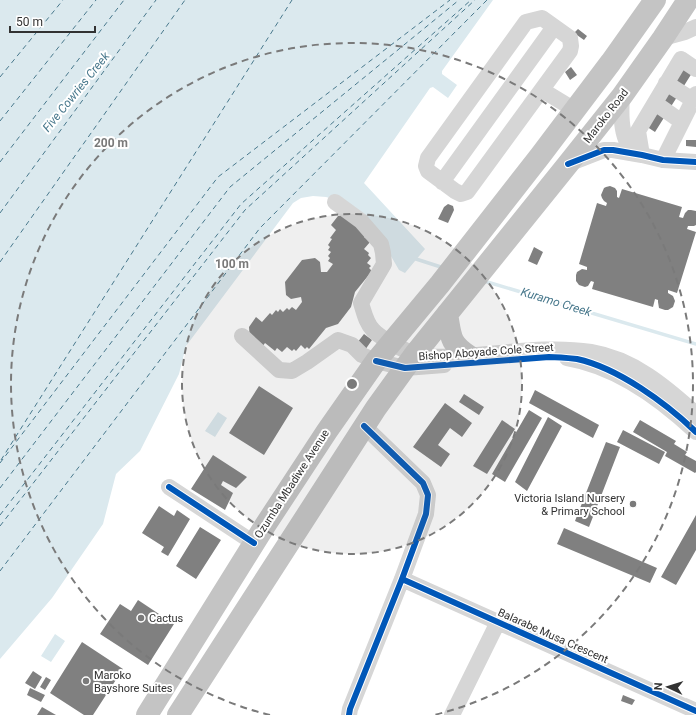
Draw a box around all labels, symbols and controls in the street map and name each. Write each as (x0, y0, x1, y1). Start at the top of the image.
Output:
scale bar (10, 8, 95, 34)
text: 50 m (16, 15, 43, 29)
water label: Five Cowries Creek (40, 48, 113, 135)
street label: Maroko Road (581, 86, 631, 146)
text: 200 m (94, 136, 128, 150)
text: 100 m (215, 257, 249, 271)
water label: Kuramo Creek (519, 285, 594, 320)
street label: Bishop Aboyade Cole Street (418, 341, 554, 363)
centre of rings (345, 377, 359, 391)
street label: Ozumba Mbadiwe Avenue (252, 427, 332, 541)
place label: Victoria Island Nursery & Primary School (514, 492, 626, 518)
marker: Victoria Island Nursery & Primary School (628, 499, 638, 509)
street label: Balarabe Musa Crescent (496, 606, 611, 666)
place label: Cactus (149, 612, 184, 625)
marker: Cactus (136, 613, 146, 623)
north arrow (648, 667, 688, 707)
place label: Maroko Bayshore Suites (94, 669, 173, 695)
marker: Maroko Bayshore Suites (81, 676, 91, 686)
text: N (652, 682, 665, 691)

